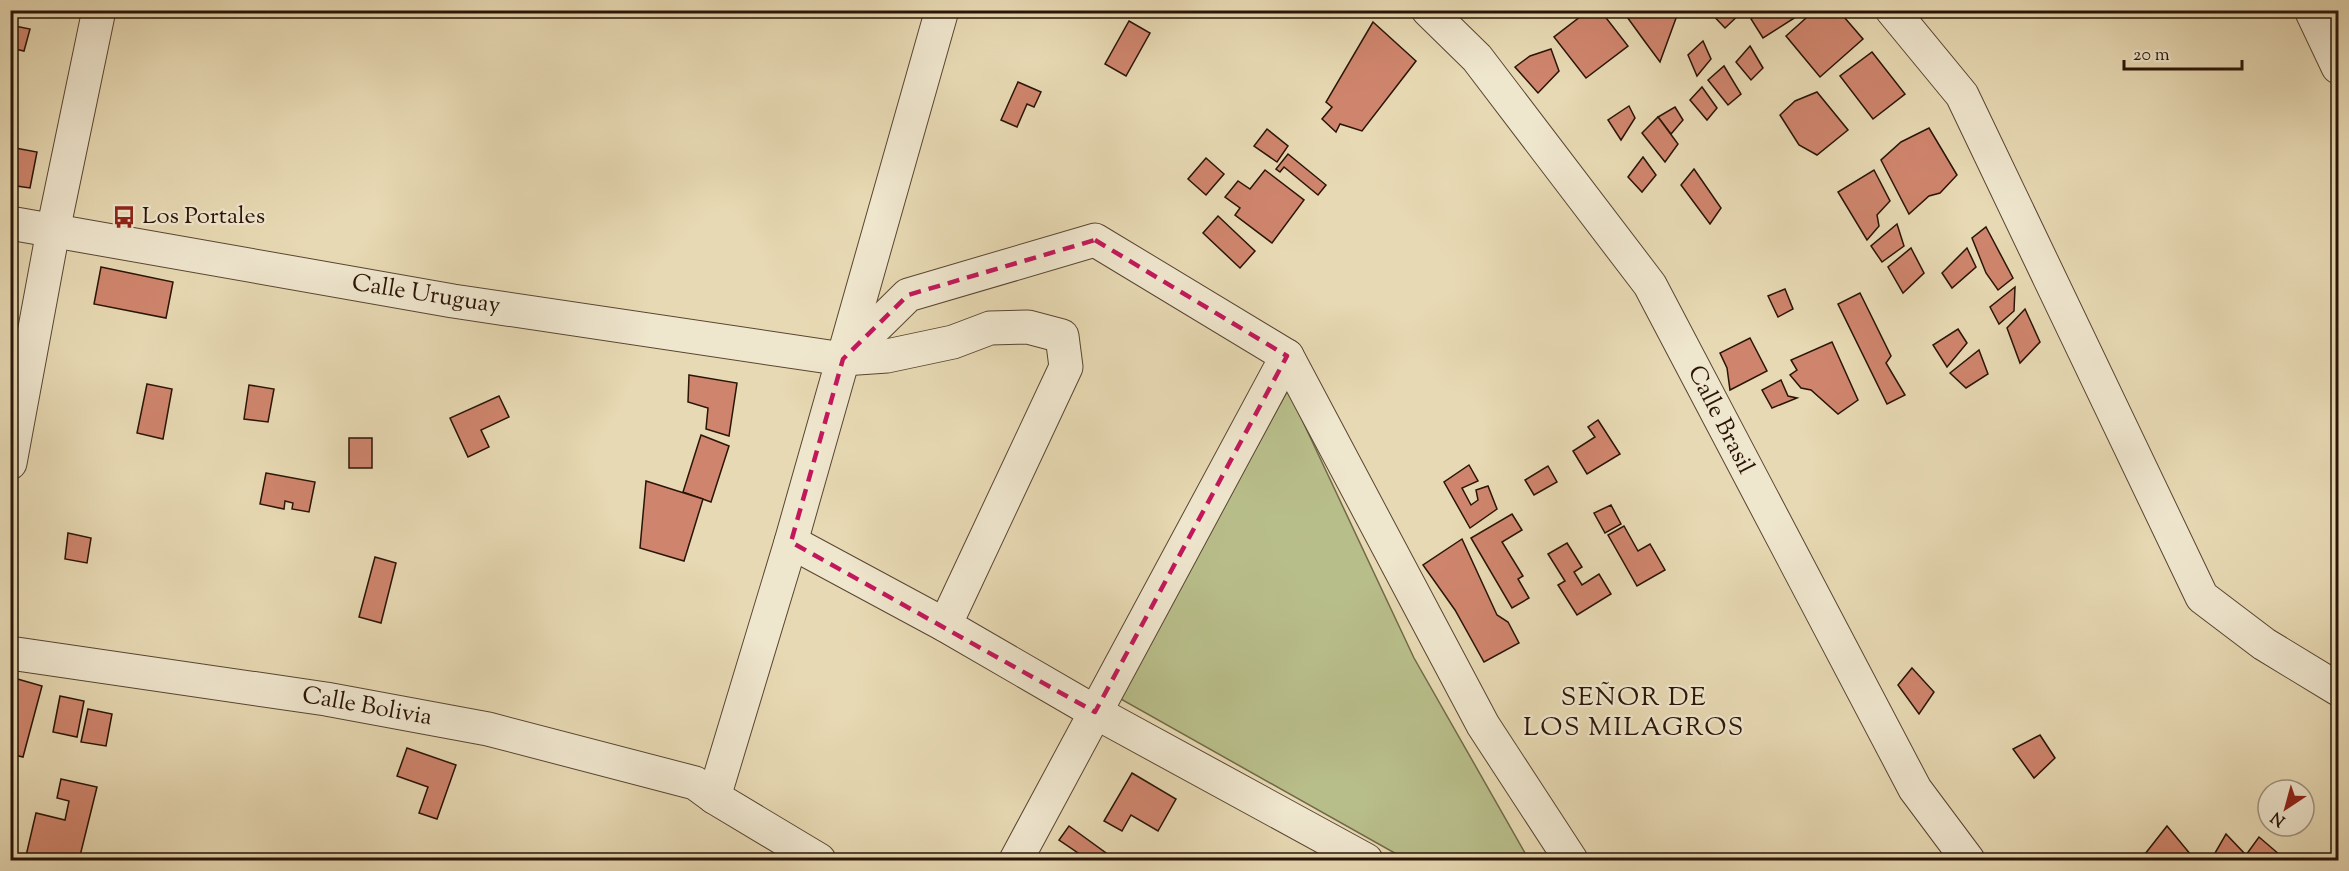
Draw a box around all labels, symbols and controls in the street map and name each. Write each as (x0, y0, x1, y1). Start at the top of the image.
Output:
scale bar (2124, 33, 2242, 71)
text: 20 m (2133, 43, 2170, 69)
place label: Los Portales (142, 200, 265, 234)
bus stop icon: Los Portales (111, 204, 137, 230)
street label: Calle Uruguay (349, 266, 503, 324)
street label: Calle Brasil (1678, 360, 1762, 480)
street label: Calle Bolivia (299, 679, 435, 735)
district label: SEÑOR DE LOS MILAGROS (1523, 680, 1745, 747)
north arrow (2256, 778, 2316, 838)
text: N (2267, 805, 2291, 831)

